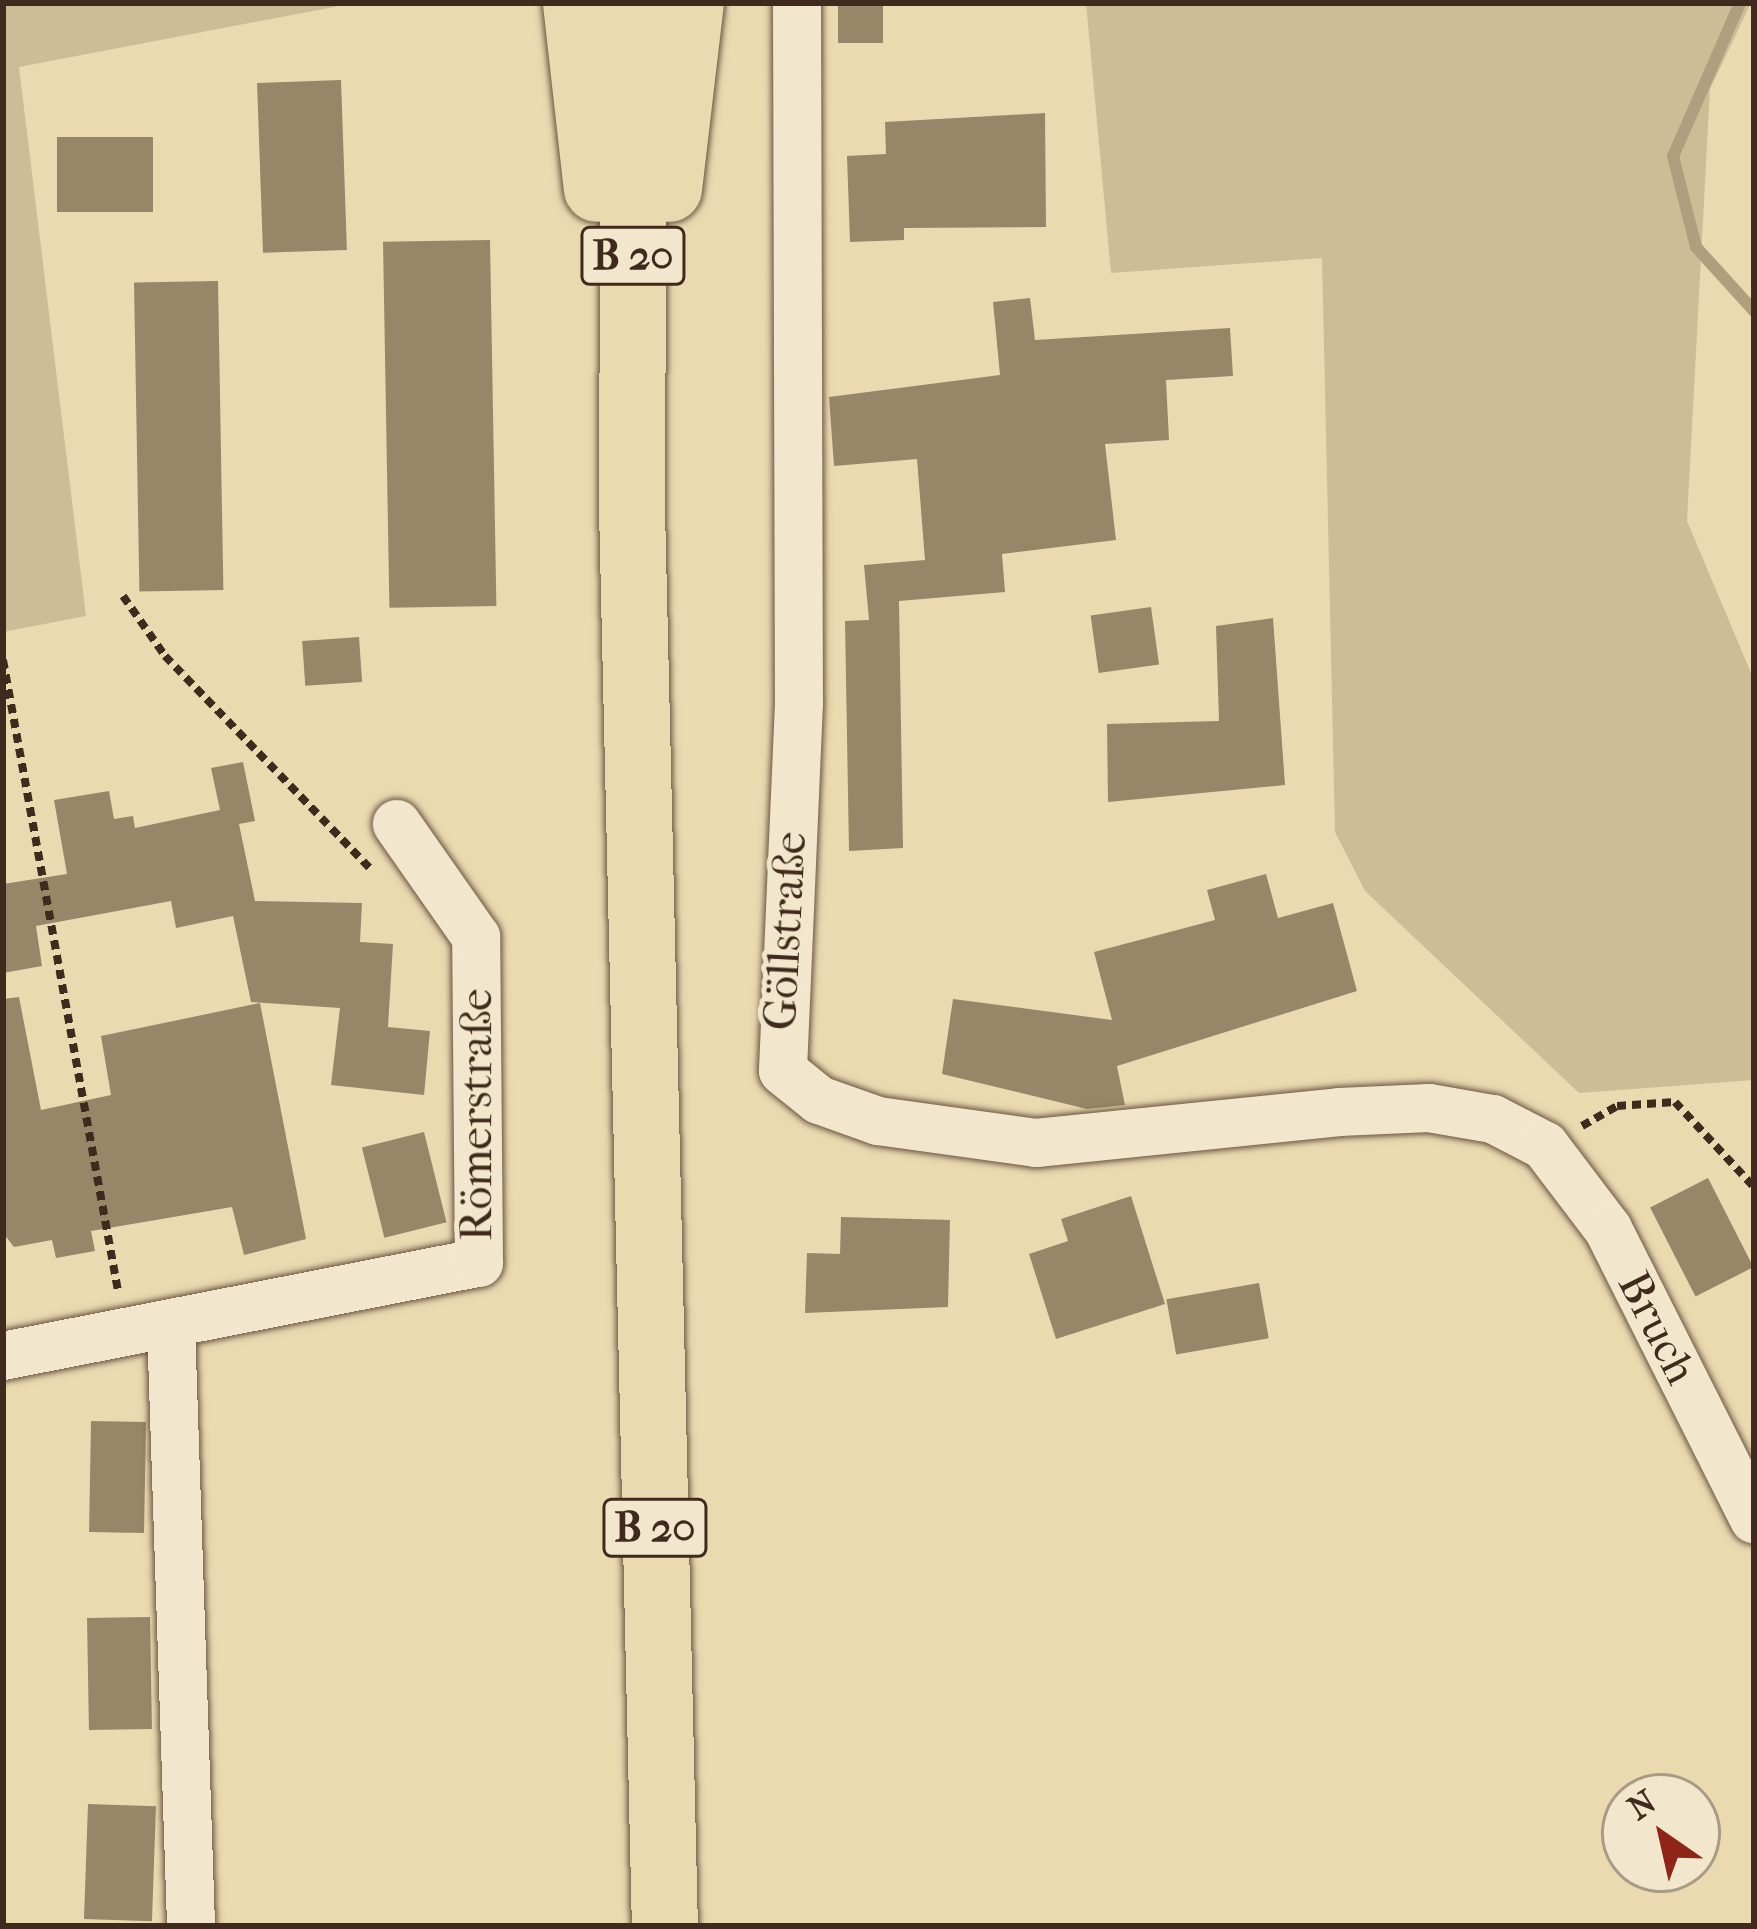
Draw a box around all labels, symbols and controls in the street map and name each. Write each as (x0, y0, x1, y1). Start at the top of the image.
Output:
road number: B 20 (579, 220, 687, 292)
street label: Göllstraße (754, 830, 818, 1032)
street label: Römerstraße (450, 989, 504, 1241)
street label: Bruch (1606, 1263, 1708, 1393)
road number: B 20 (601, 1492, 709, 1564)
north arrow (1601, 1773, 1721, 1893)
text: N (1621, 1782, 1664, 1828)

